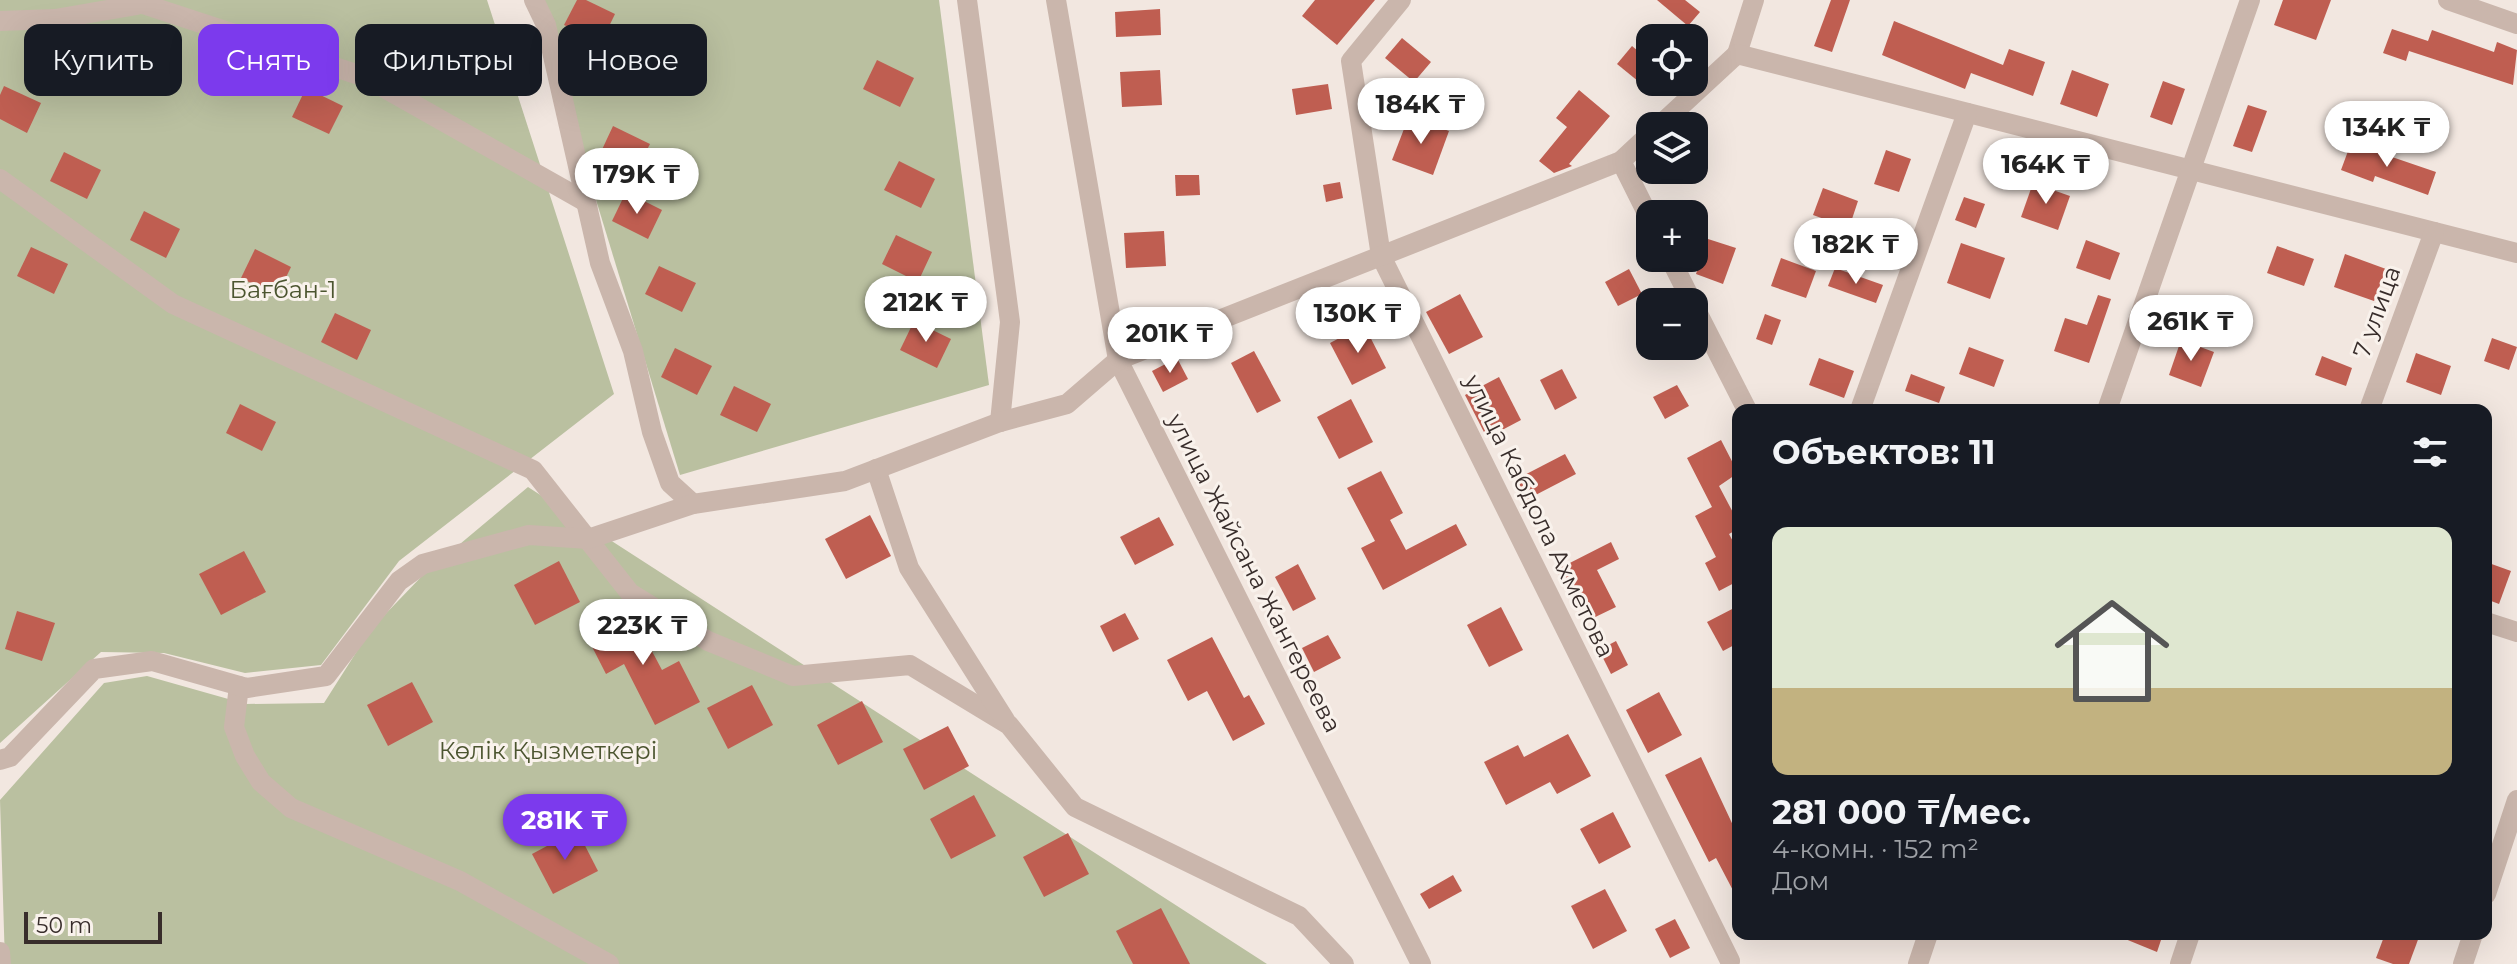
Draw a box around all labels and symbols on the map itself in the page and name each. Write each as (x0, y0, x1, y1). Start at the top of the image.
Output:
pin: 184K ₸ (1356, 78, 1486, 146)
pin: 134K ₸ (2322, 101, 2452, 169)
pin: 164K ₸ (1981, 138, 2111, 206)
pin: 179K ₸ (572, 148, 702, 216)
pin: 182K ₸ (1791, 218, 1921, 286)
street label: 7 улица (2347, 262, 2406, 362)
park label: Бағбан-1 (230, 275, 336, 304)
pin: 212K ₸ (861, 276, 991, 344)
pin: 130K ₸ (1293, 287, 1423, 355)
pin: 261K ₸ (2126, 295, 2256, 363)
pin: 201K ₸ (1105, 307, 1235, 375)
street label: улица Кабдола Ахметова (1458, 369, 1621, 662)
street label: улица Жайсана Жангереева (1161, 408, 1348, 737)
pin: 223K ₸ (578, 599, 708, 667)
park label: Көлік Қызметкері (439, 736, 657, 765)
pin: 281K ₸ (500, 794, 630, 862)
scale bar (24, 908, 162, 944)

